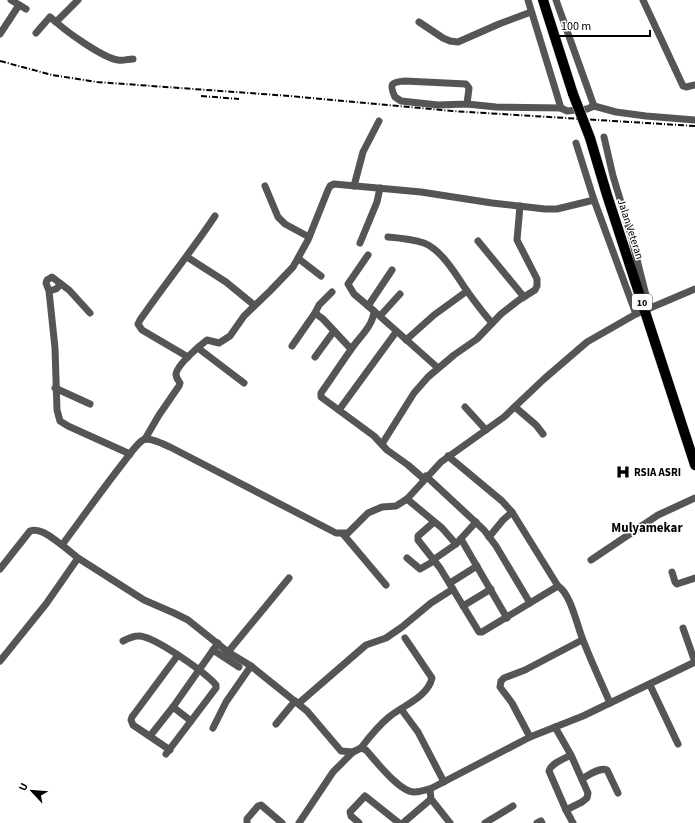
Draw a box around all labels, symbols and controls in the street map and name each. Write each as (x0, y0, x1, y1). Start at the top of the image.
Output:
scale bar (555, 12, 650, 38)
text: 100 m (561, 18, 591, 35)
street label: Jalan Veteran (614, 197, 647, 261)
road number: 10 (632, 294, 652, 310)
hospital icon: RSIA ASRI (615, 464, 631, 480)
place label: RSIA ASRI (634, 465, 681, 480)
district label: Mulyamekar (611, 519, 683, 537)
north arrow (12, 771, 52, 811)
text: U (15, 780, 32, 793)

